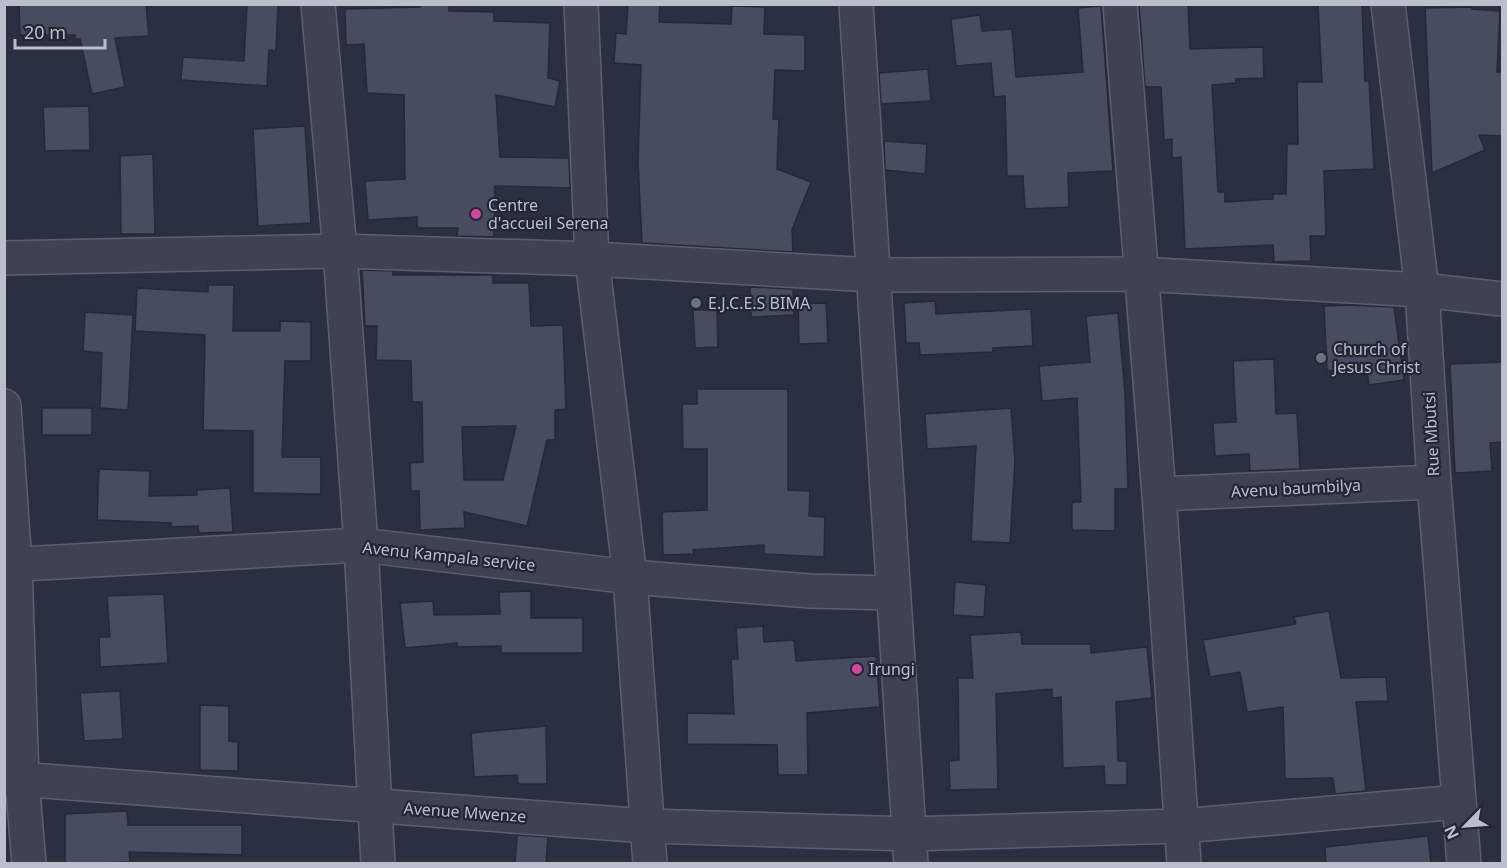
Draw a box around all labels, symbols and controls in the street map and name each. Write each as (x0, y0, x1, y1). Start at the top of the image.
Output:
scale bar (15, 12, 105, 50)
text: 20 m (24, 20, 66, 44)
place label: Centre d'accueil Serena (488, 194, 608, 234)
marker: Centre d'accueil Serena (469, 207, 483, 221)
place label: E.J.C.E.S BIMA (708, 292, 811, 314)
marker: E.J.C.E.S BIMA (689, 296, 703, 310)
place label: Church of Jesus Christ (1331, 338, 1420, 378)
marker: Church of Jesus Christ (1314, 351, 1328, 365)
street label: Rue Mbutsi (1418, 391, 1444, 477)
street label: Avenu baumbilya (1230, 474, 1362, 502)
street label: Avenu Kampala service (362, 536, 536, 576)
place label: Irungi (869, 658, 915, 680)
marker: Irungi (850, 662, 864, 676)
north arrow (1435, 796, 1495, 856)
street label: Avenue Mwenze (403, 797, 527, 827)
text: N (1439, 822, 1464, 843)

